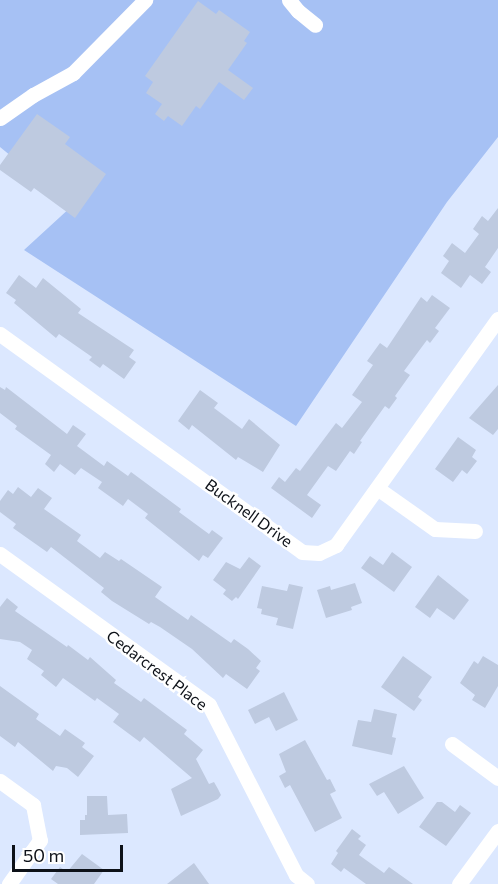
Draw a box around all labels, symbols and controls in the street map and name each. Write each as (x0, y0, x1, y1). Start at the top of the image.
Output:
street label: Bucknell Drive (202, 475, 296, 551)
street label: Cedarcrest Place (103, 626, 211, 714)
scale bar (15, 833, 126, 871)
text: 50 m (23, 844, 64, 866)

